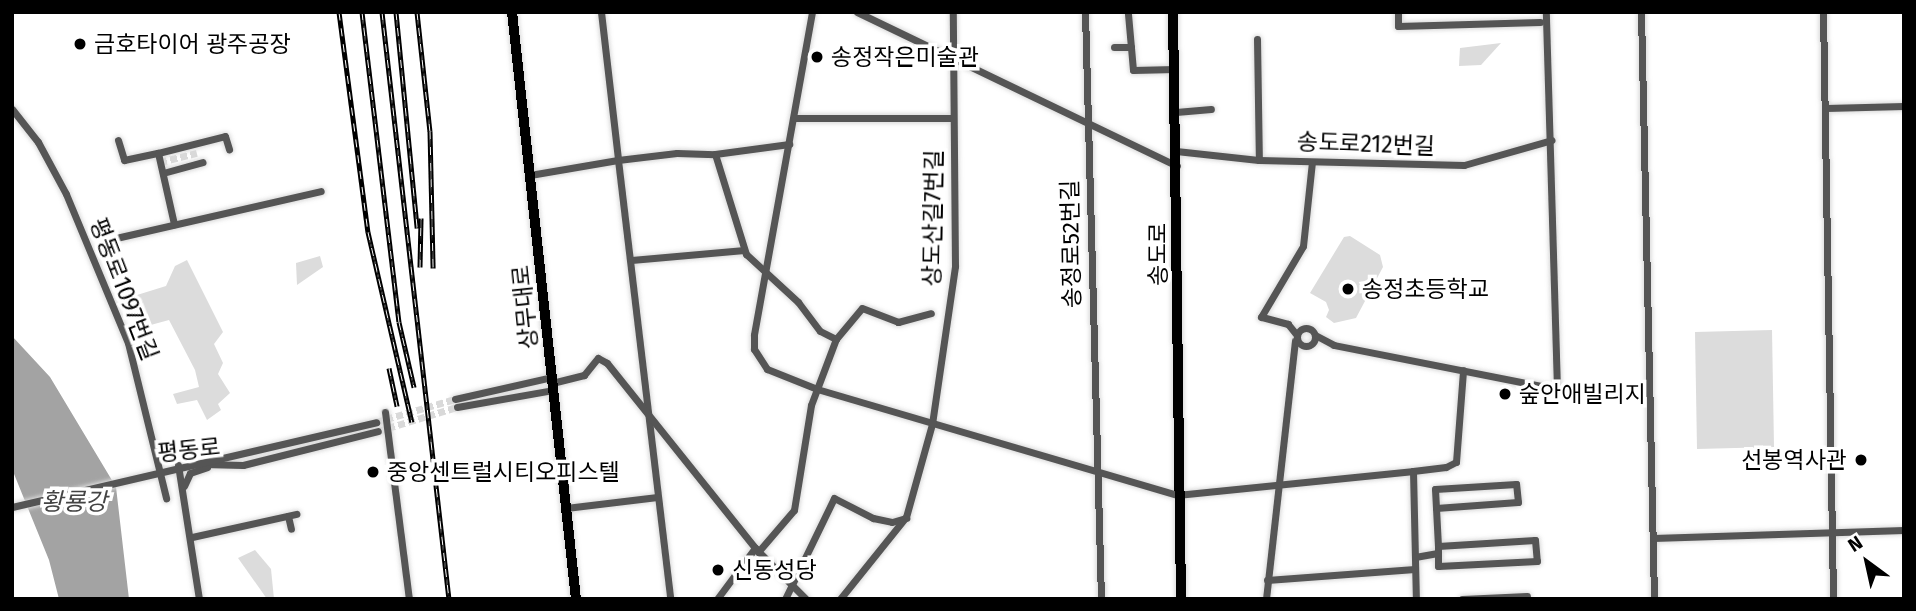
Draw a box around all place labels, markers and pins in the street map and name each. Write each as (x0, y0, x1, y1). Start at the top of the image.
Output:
place label: 금호타이어 광주공장 (94, 30, 291, 58)
marker: 금호타이어 광주공장 (72, 36, 88, 52)
place label: 송정작은미술관 (831, 43, 979, 71)
marker: 송정작은미술관 (809, 49, 825, 65)
place label: 송정초등학교 (1362, 275, 1489, 303)
marker: 송정초등학교 (1340, 281, 1356, 297)
place label: 숲안애빌리지 (1519, 380, 1646, 408)
marker: 숲안애빌리지 (1497, 386, 1513, 402)
place label: 선봉역사관 (1741, 446, 1847, 474)
marker: 선봉역사관 (1853, 452, 1869, 468)
place label: 중앙센트럴시티오피스텔 (387, 458, 620, 486)
marker: 중앙센트럴시티오피스텔 (365, 464, 381, 480)
place label: 신동성당 (732, 556, 817, 584)
marker: 신동성당 (710, 562, 726, 578)

